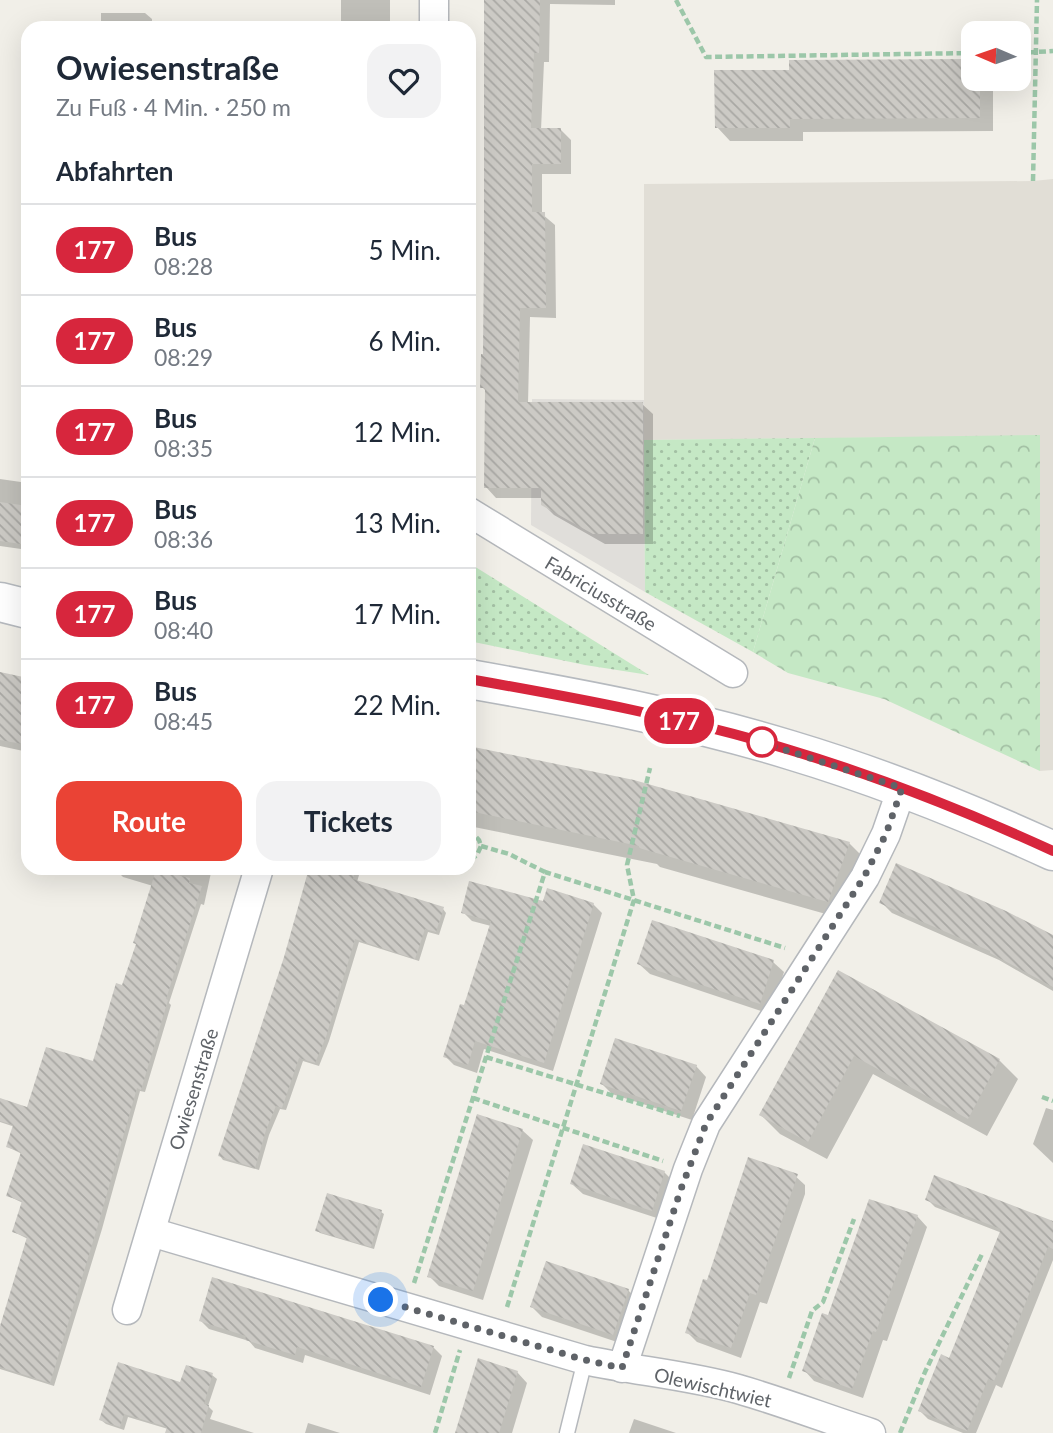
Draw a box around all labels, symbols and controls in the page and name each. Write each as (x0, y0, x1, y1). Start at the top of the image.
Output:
north arrow (961, 21, 1031, 91)
map controls (961, 21, 1031, 91)
button: heart (367, 44, 441, 118)
text: Owiesenstraße (56, 47, 279, 87)
text: Zu Fuß · 4 Min. · 250 m (56, 93, 291, 121)
text: Abfahrten (56, 155, 174, 187)
text: Bus (154, 220, 197, 252)
text: 5 Min. (368, 234, 441, 266)
text: 177 (74, 235, 115, 264)
text: 08:28 (154, 252, 213, 280)
text: Bus (154, 311, 197, 343)
text: 6 Min. (368, 325, 441, 357)
text: 177 (74, 326, 115, 355)
text: 08:29 (154, 343, 213, 371)
text: Bus (154, 402, 197, 434)
text: 12 Min. (353, 416, 441, 448)
text: 177 (74, 417, 115, 446)
text: 08:35 (154, 434, 213, 462)
text: Bus (154, 493, 197, 525)
text: 13 Min. (353, 507, 441, 539)
text: 177 (74, 508, 115, 537)
text: 08:36 (154, 525, 213, 553)
street label: Fabriciusstraße (541, 551, 661, 635)
text: Bus (154, 584, 197, 616)
text: 17 Min. (353, 598, 441, 630)
text: 177 (74, 599, 115, 628)
text: 08:40 (154, 616, 213, 644)
text: Bus (154, 675, 197, 707)
text: 22 Min. (353, 689, 441, 721)
text: 177 (74, 690, 115, 719)
line badge: 177 (639, 698, 719, 744)
text: 177 (658, 706, 700, 735)
text: 08:45 (154, 707, 213, 735)
unlabelled marker (747, 727, 777, 757)
button: Route (56, 781, 242, 861)
button: Tickets (256, 781, 441, 861)
street label: Owiesenstraße (164, 1025, 222, 1153)
your location (363, 1282, 398, 1317)
street label: Olewischtwiet (652, 1362, 774, 1412)

